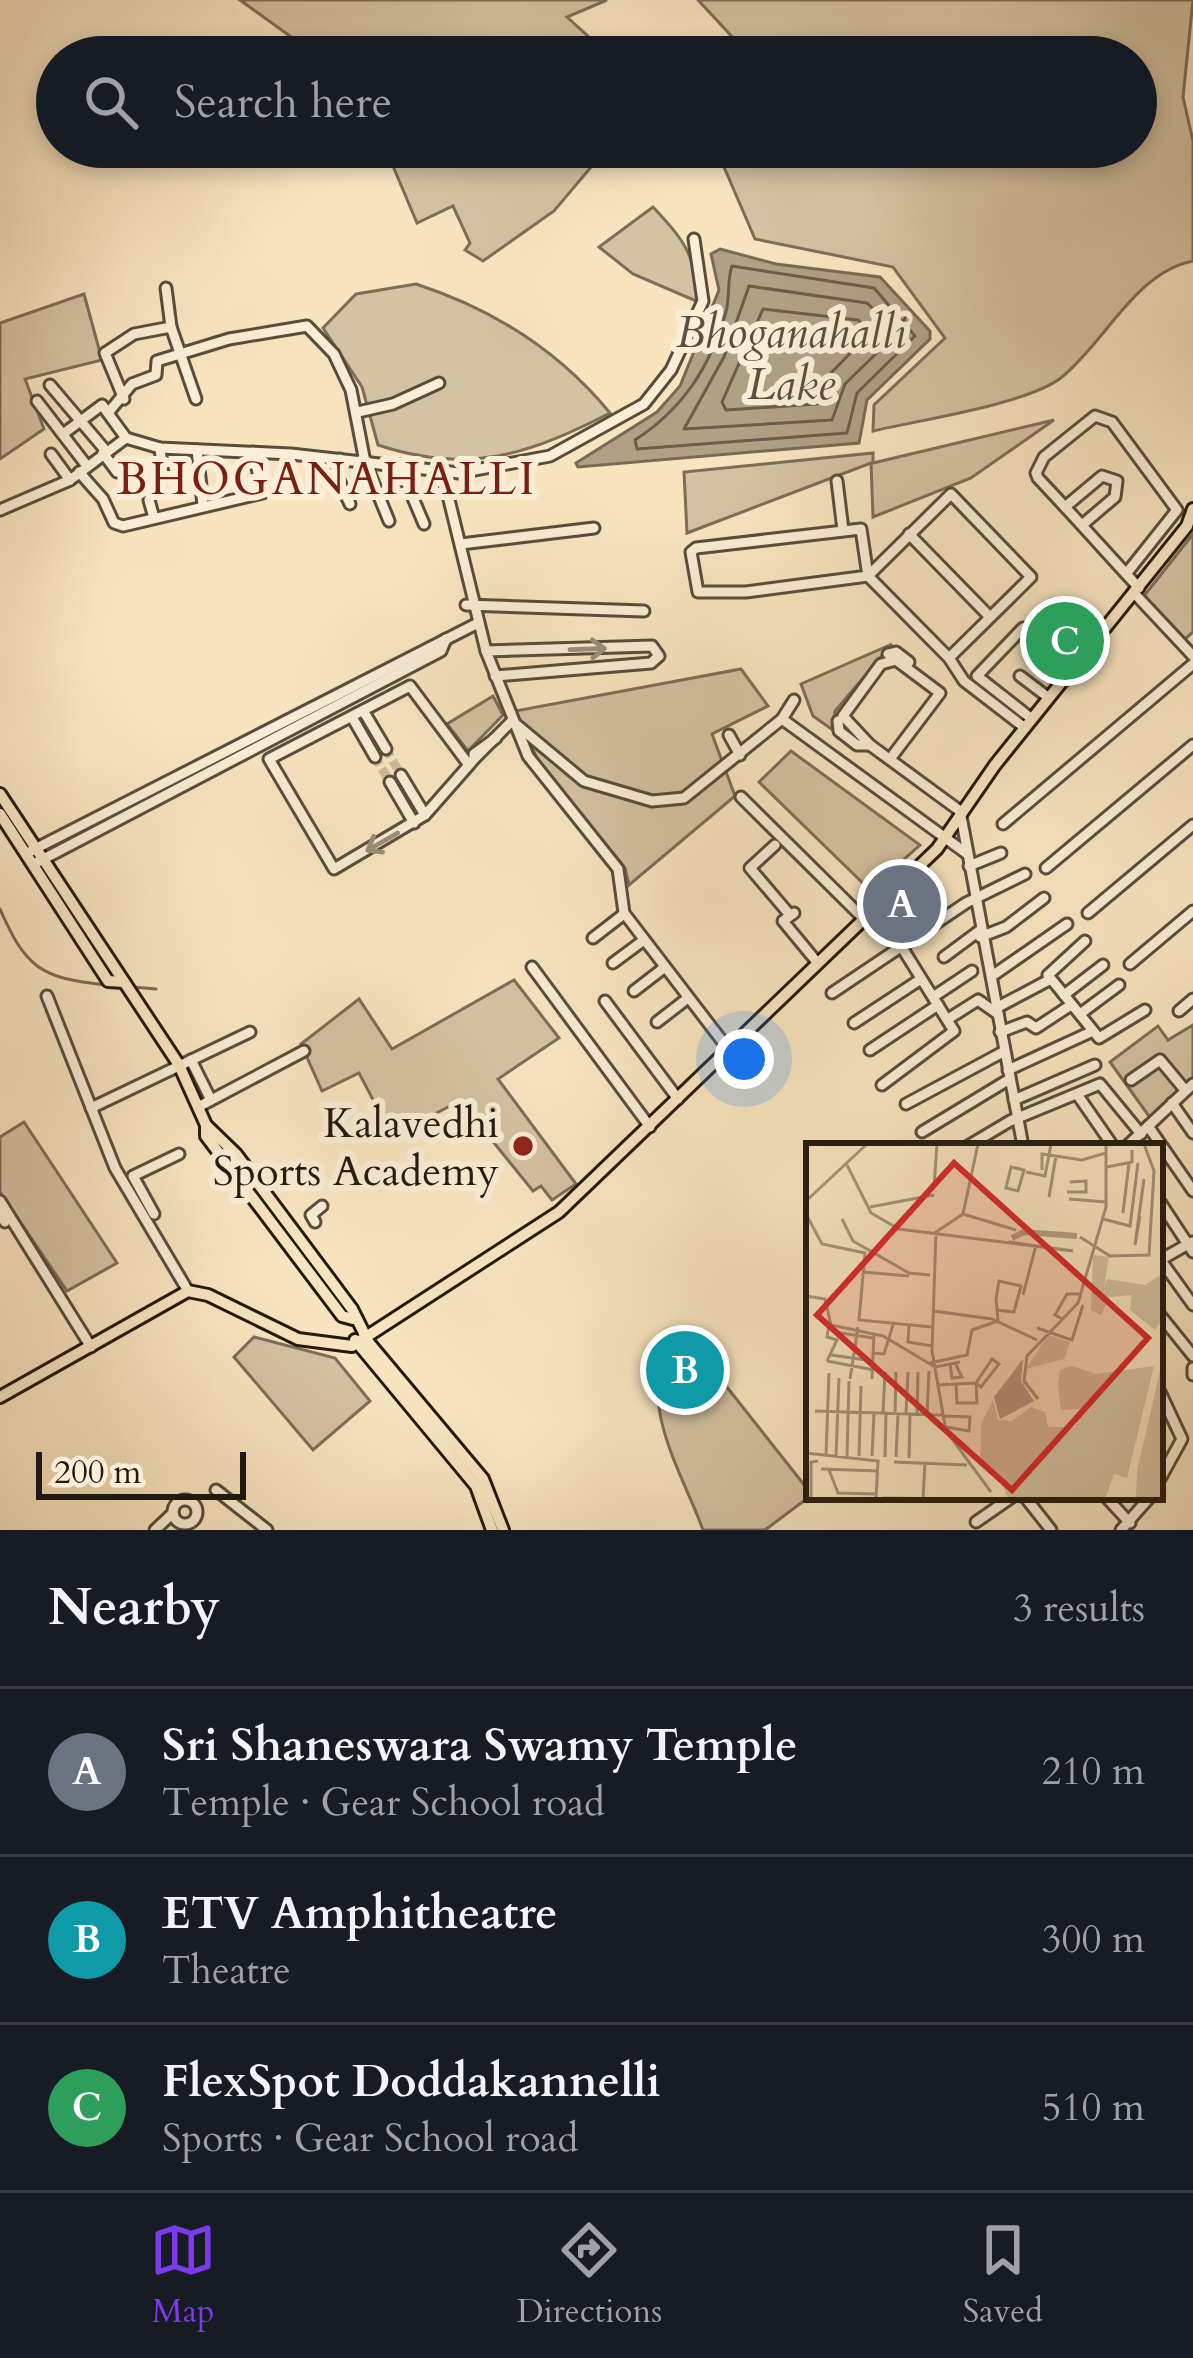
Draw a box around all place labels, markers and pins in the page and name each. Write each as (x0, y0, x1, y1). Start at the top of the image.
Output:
pin: C (1026, 596, 1104, 686)
pin: A (863, 859, 941, 949)
place label: Kalavedhi Sports Academy (213, 1095, 499, 1200)
marker: Kalavedhi Sports Academy (510, 1133, 536, 1159)
pin: B (646, 1325, 724, 1415)

